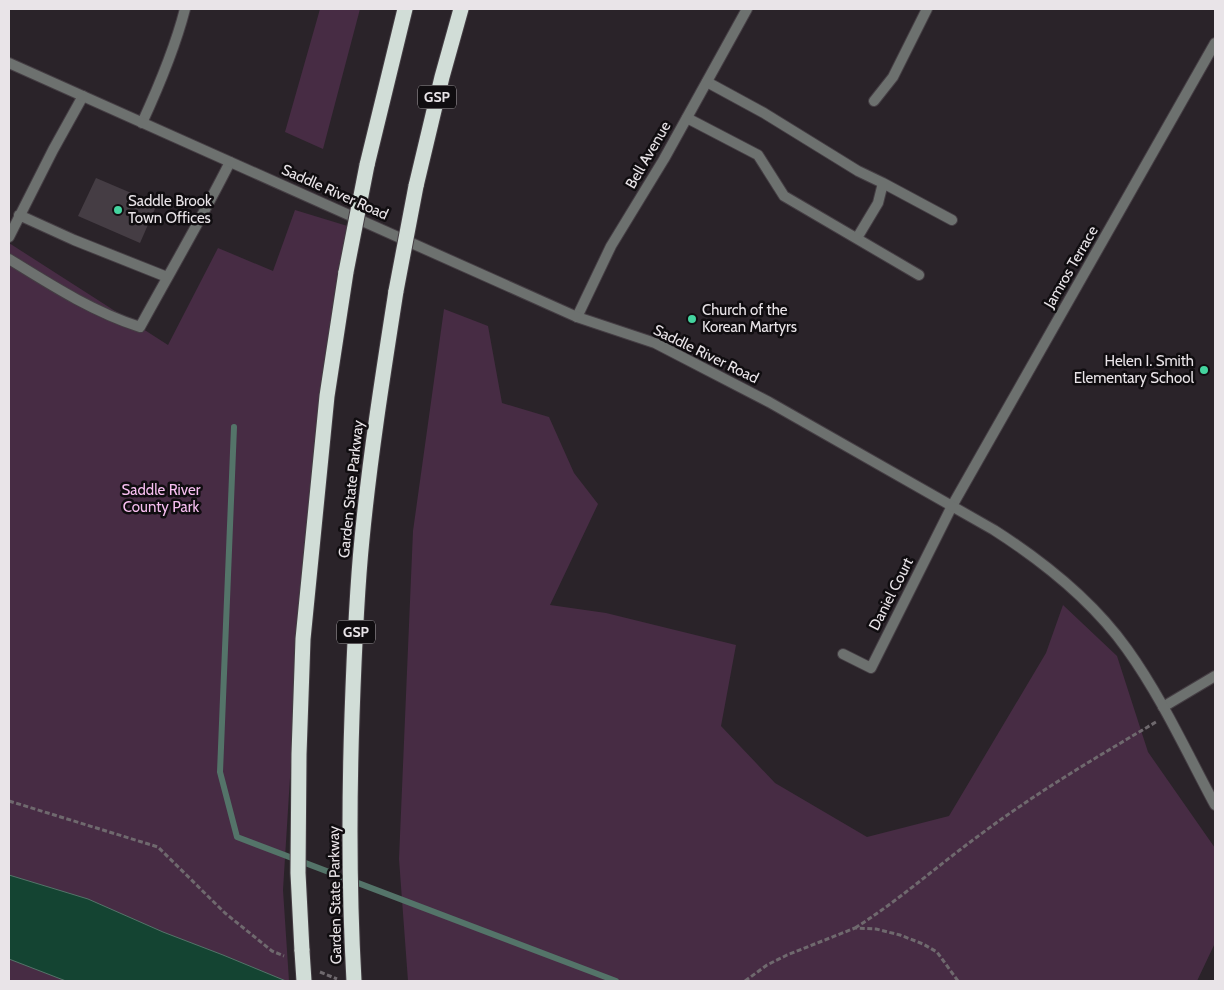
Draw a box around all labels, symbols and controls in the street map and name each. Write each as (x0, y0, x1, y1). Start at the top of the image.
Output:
road number: GSP (418, 85, 456, 108)
street label: Bell Avenue (622, 118, 675, 192)
street label: Saddle River Road (279, 160, 391, 224)
place label: Saddle Brook Town Offices (128, 192, 212, 227)
marker: Saddle Brook Town Offices (112, 204, 124, 216)
street label: Jamros Terrace (1040, 222, 1102, 312)
place label: Church of the Korean Martyrs (702, 301, 797, 336)
marker: Church of the Korean Martyrs (686, 313, 698, 325)
street label: Saddle River Road (650, 321, 762, 387)
place label: Helen I. Smith Elementary School (1074, 352, 1194, 387)
marker: Helen I. Smith Elementary School (1198, 364, 1210, 376)
street label: Garden State Parkway (335, 419, 367, 559)
park label: Saddle River County Park (122, 481, 201, 516)
street label: Daniel Court (865, 555, 917, 633)
road number: GSP (337, 620, 375, 644)
street label: Garden State Parkway (325, 825, 345, 964)

